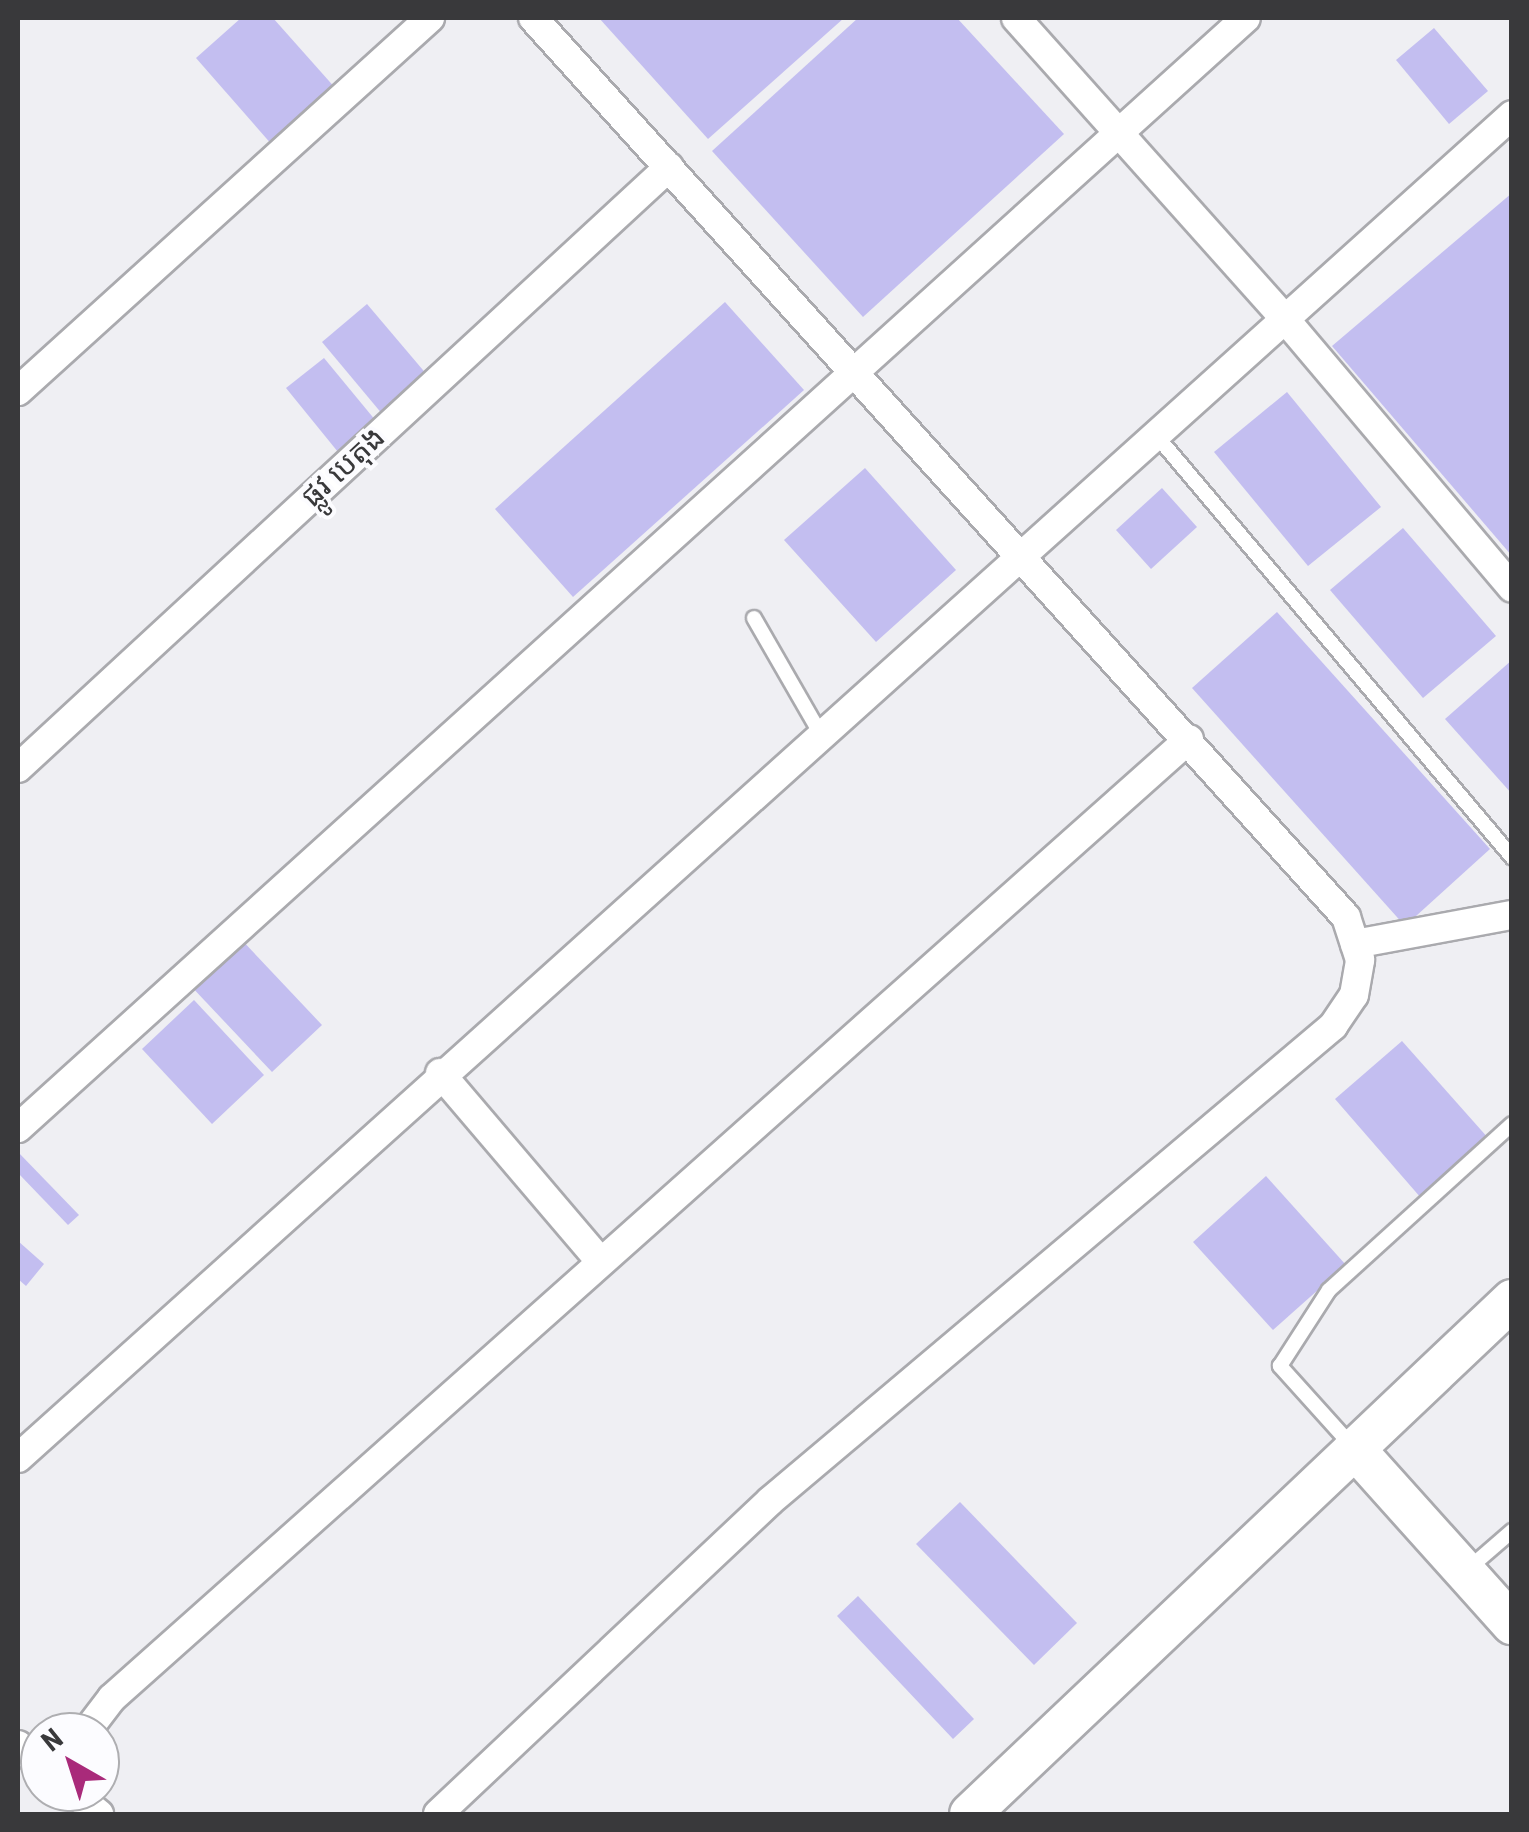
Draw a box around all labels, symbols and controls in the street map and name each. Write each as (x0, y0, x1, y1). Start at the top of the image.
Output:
street label: ផ្លូវ បេតុង (294, 419, 392, 515)
north arrow (20, 1712, 120, 1812)
text: N (35, 1722, 69, 1758)

